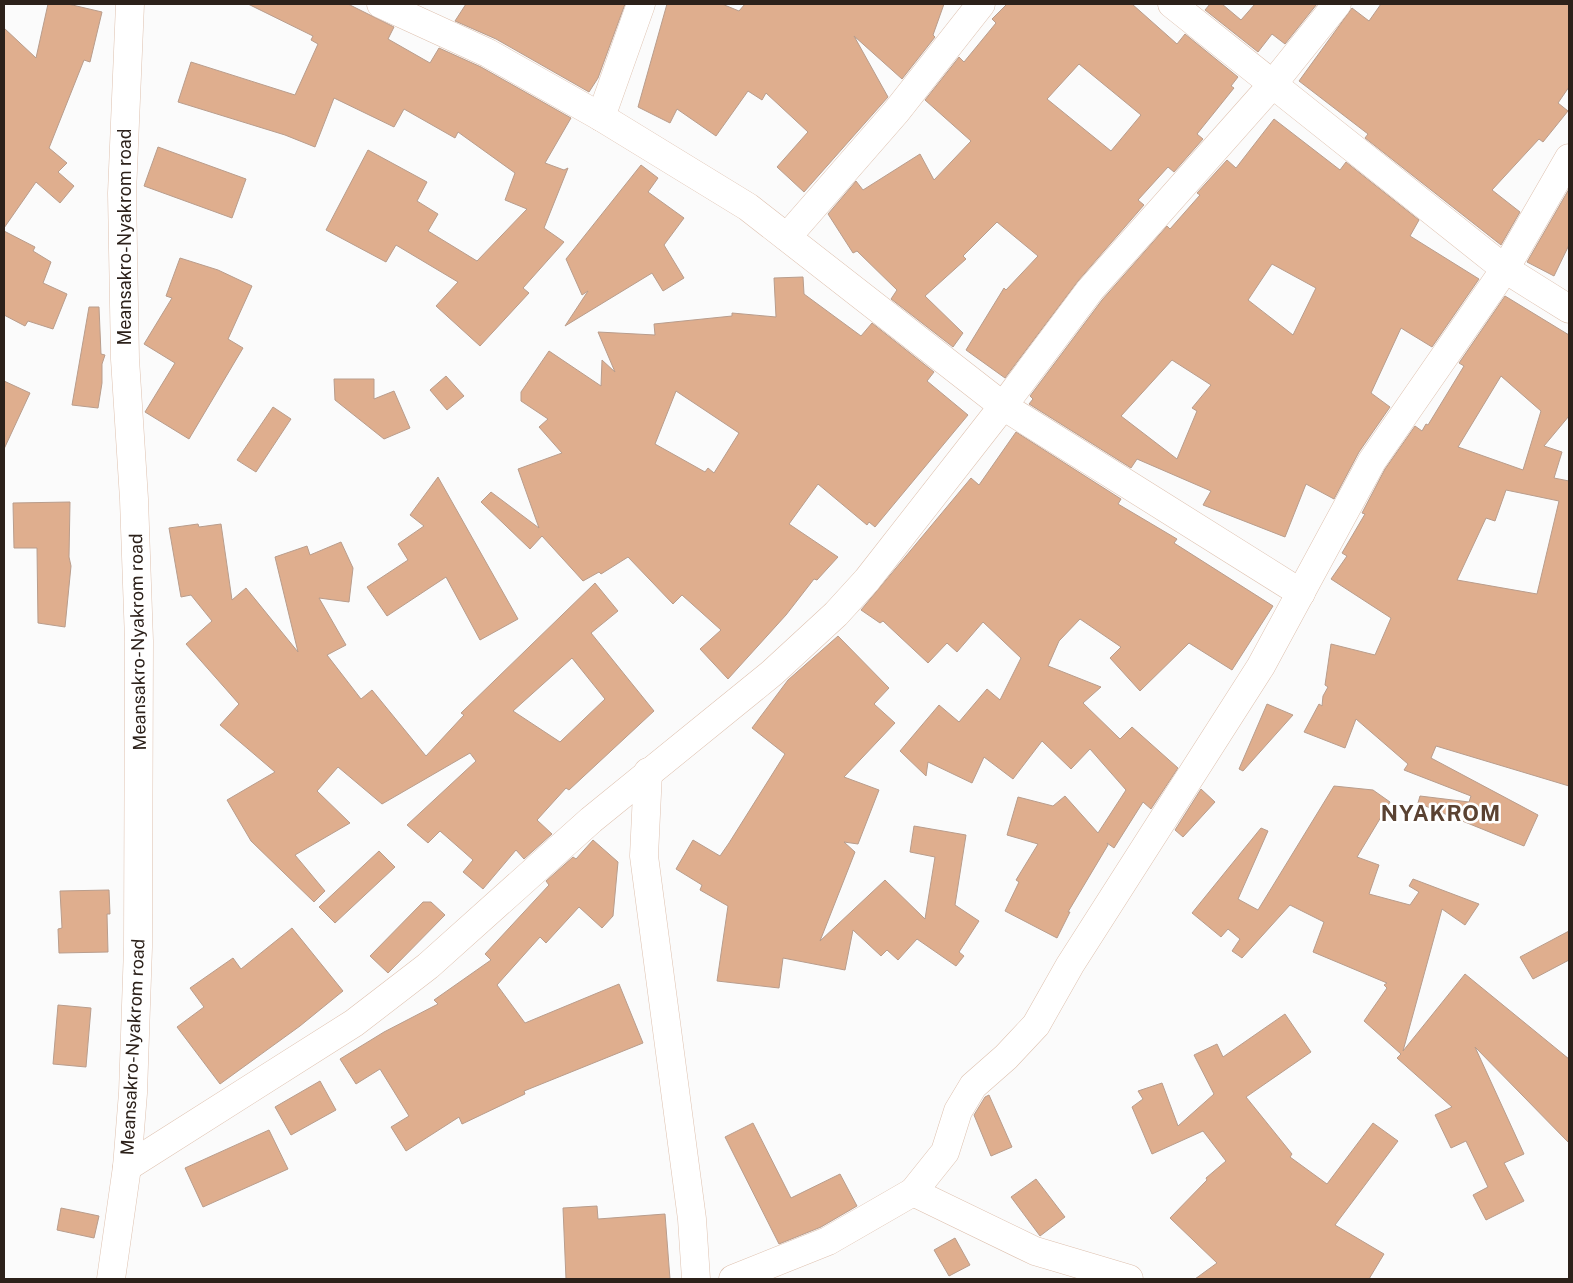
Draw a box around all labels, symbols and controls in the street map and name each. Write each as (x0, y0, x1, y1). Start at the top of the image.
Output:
street label: Meansakro-Nyakrom road (114, 128, 135, 346)
street label: Meansakro-Nyakrom road (125, 533, 150, 751)
district label: NYAKROM (1381, 800, 1501, 826)
street label: Meansakro-Nyakrom road (116, 938, 149, 1156)

